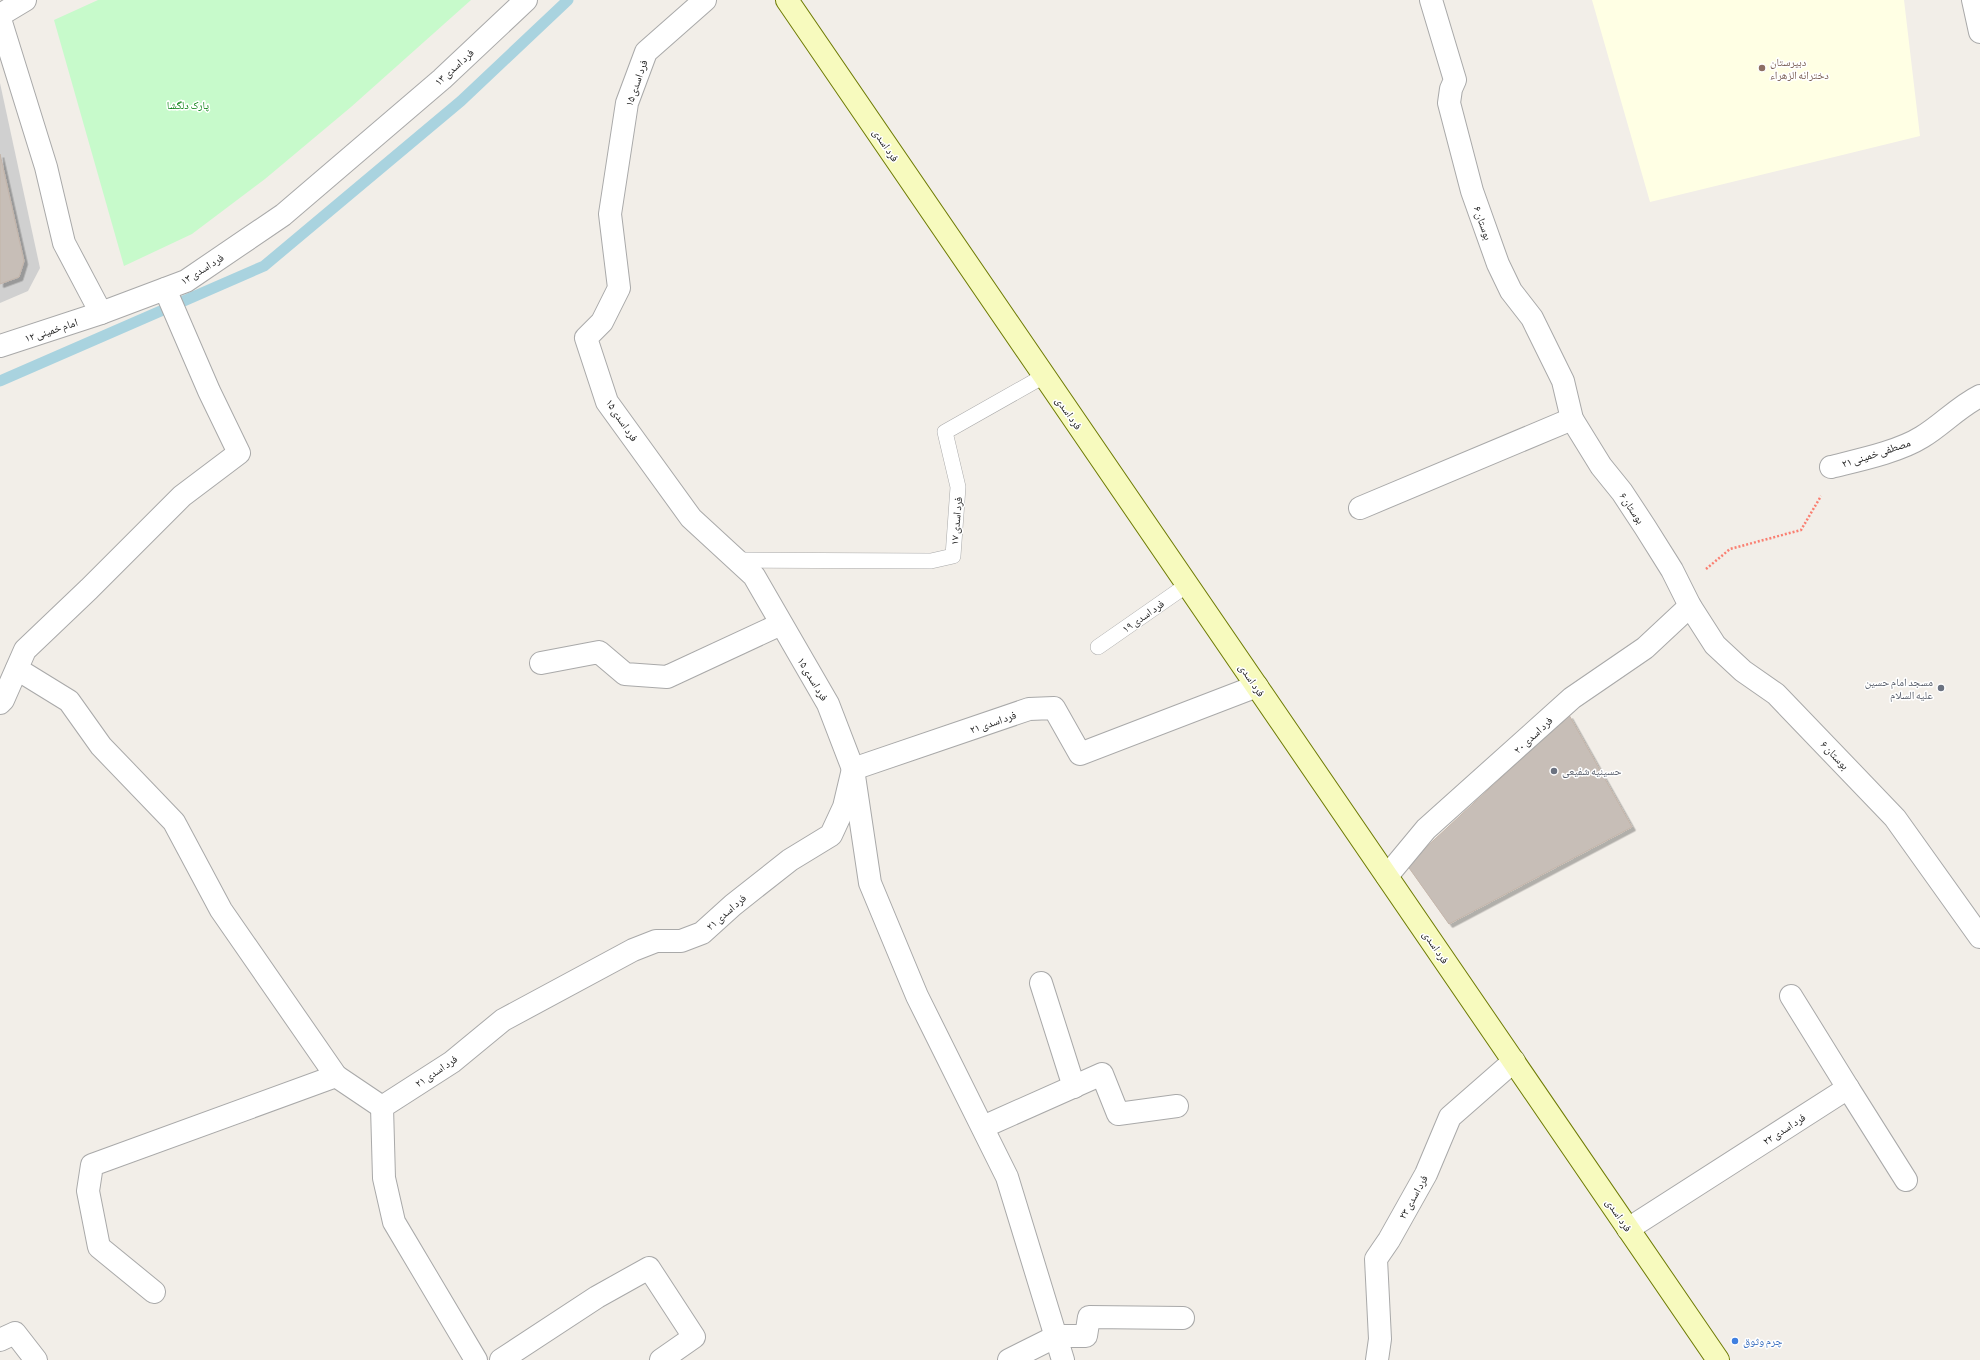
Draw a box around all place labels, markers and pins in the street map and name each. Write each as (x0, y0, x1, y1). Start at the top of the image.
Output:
place label: دبیرستان دخترانه الزهراء (1770, 56, 1829, 81)
marker: دبیرستان دخترانه الزهراء (1757, 63, 1767, 73)
place label: مسجد امام حسین علیه السلام (1865, 676, 1933, 702)
marker: مسجد امام حسین علیه السلام (1936, 683, 1946, 693)
place label: حسینیه شفیعی (1562, 765, 1621, 778)
marker: حسینیه شفیعی (1549, 766, 1559, 776)
place label: چرم وثوق (1743, 1335, 1783, 1348)
marker: چرم وثوق (1730, 1336, 1740, 1346)

